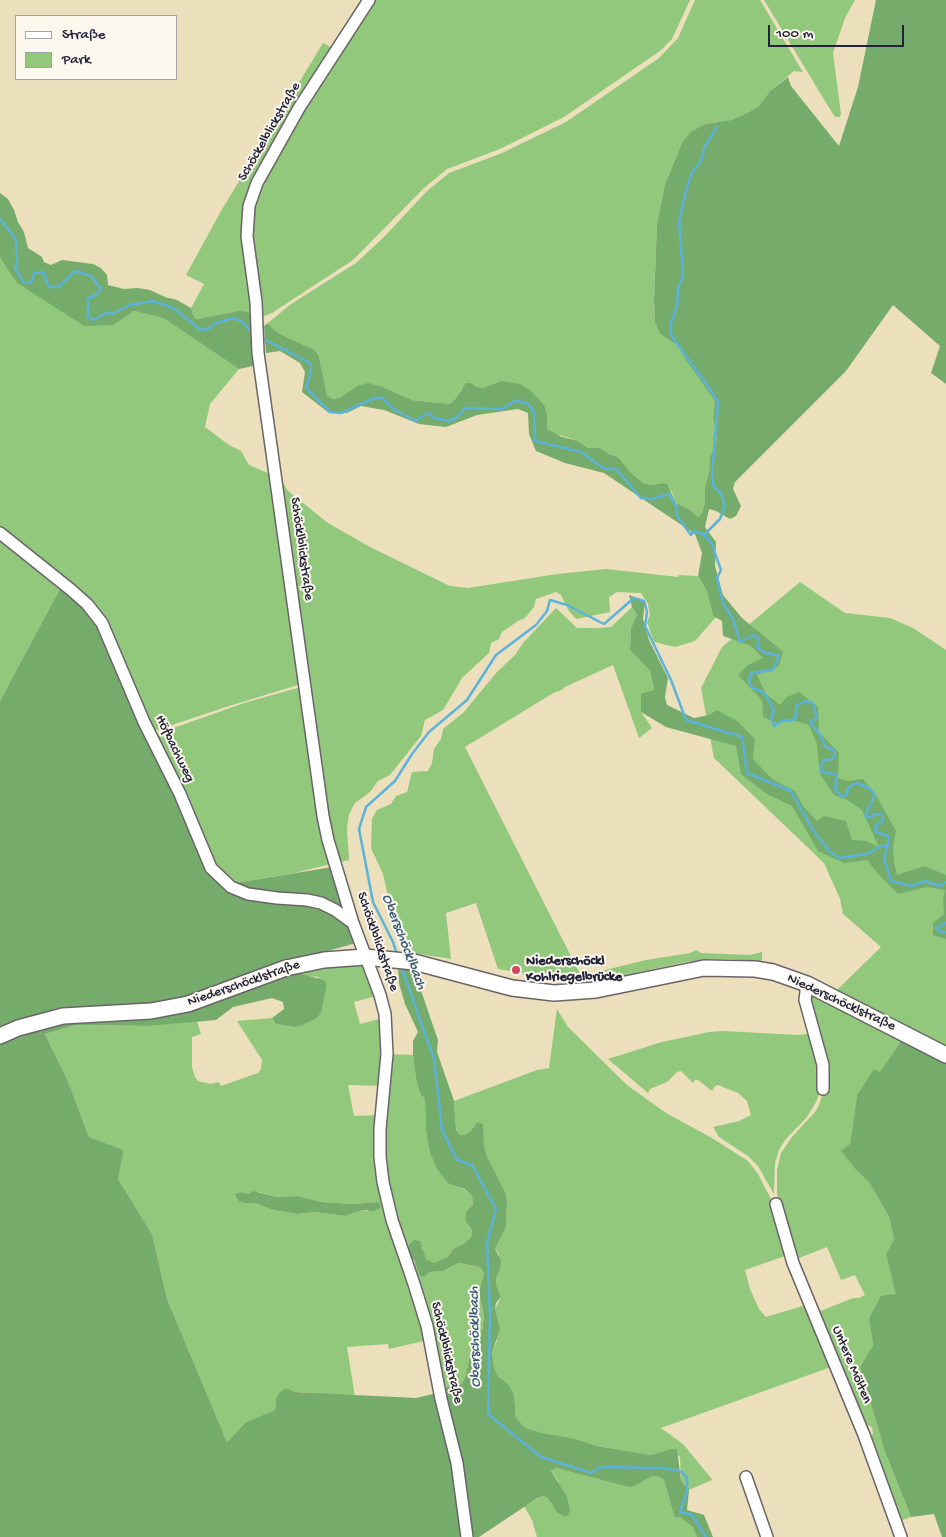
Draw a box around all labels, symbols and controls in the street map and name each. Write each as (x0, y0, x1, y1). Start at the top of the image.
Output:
legend (15, 15, 178, 80)
scale bar (771, 15, 907, 47)
text: 100 m (776, 25, 813, 43)
text: Straße (62, 26, 106, 44)
text: Park (62, 51, 91, 69)
street label: Schöckelblickstraße (235, 80, 305, 184)
street label: Schöcklblickstraße (285, 496, 317, 602)
street label: Höfbachweg (150, 713, 198, 785)
street label: Schöcklblickstraße (352, 890, 402, 994)
water label: Oberschöcklbach (377, 892, 429, 992)
place label: Niederschöckl Kohlriegelbrücke (526, 954, 622, 986)
street label: Niederschöcklstraße (186, 957, 302, 1011)
marker: Niederschöckl Kohlriegelbrücke (510, 964, 522, 976)
street label: Niederschöcklstraße (784, 970, 898, 1036)
water label: Oberschöcklbach (466, 1286, 486, 1388)
street label: Schöcklblickstraße (426, 1300, 466, 1406)
street label: Untere Mölten (827, 1324, 875, 1406)

